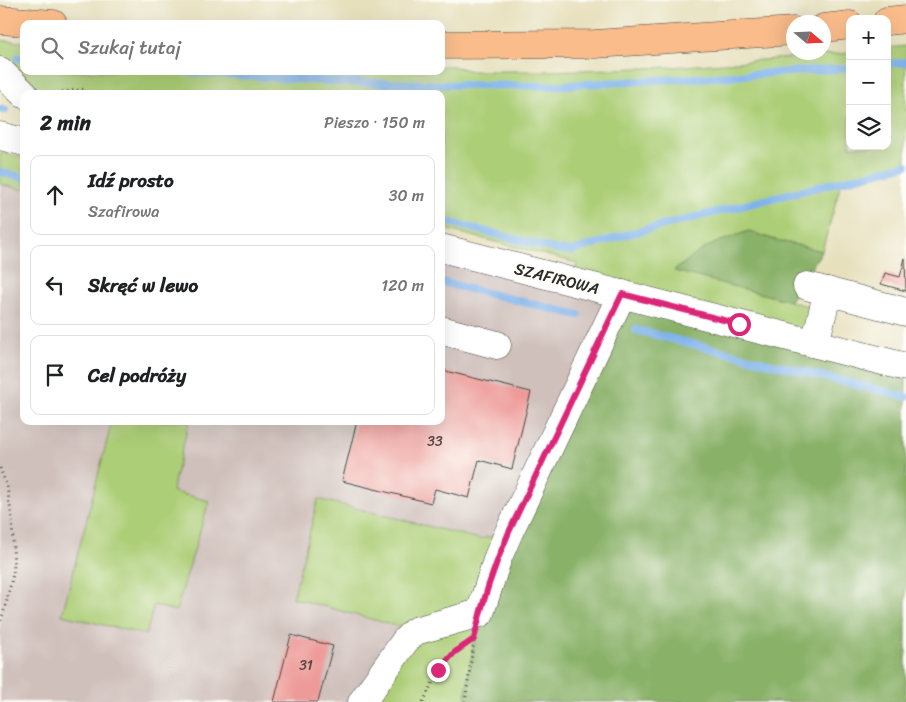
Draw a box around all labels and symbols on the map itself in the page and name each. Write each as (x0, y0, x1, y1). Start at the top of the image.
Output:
north arrow (786, 15, 831, 60)
street label: SZAFIROWA (511, 254, 602, 303)
route start (728, 313, 751, 336)
house number: 33 (427, 429, 443, 454)
house number: 31 (299, 653, 313, 678)
route end (427, 659, 450, 682)

